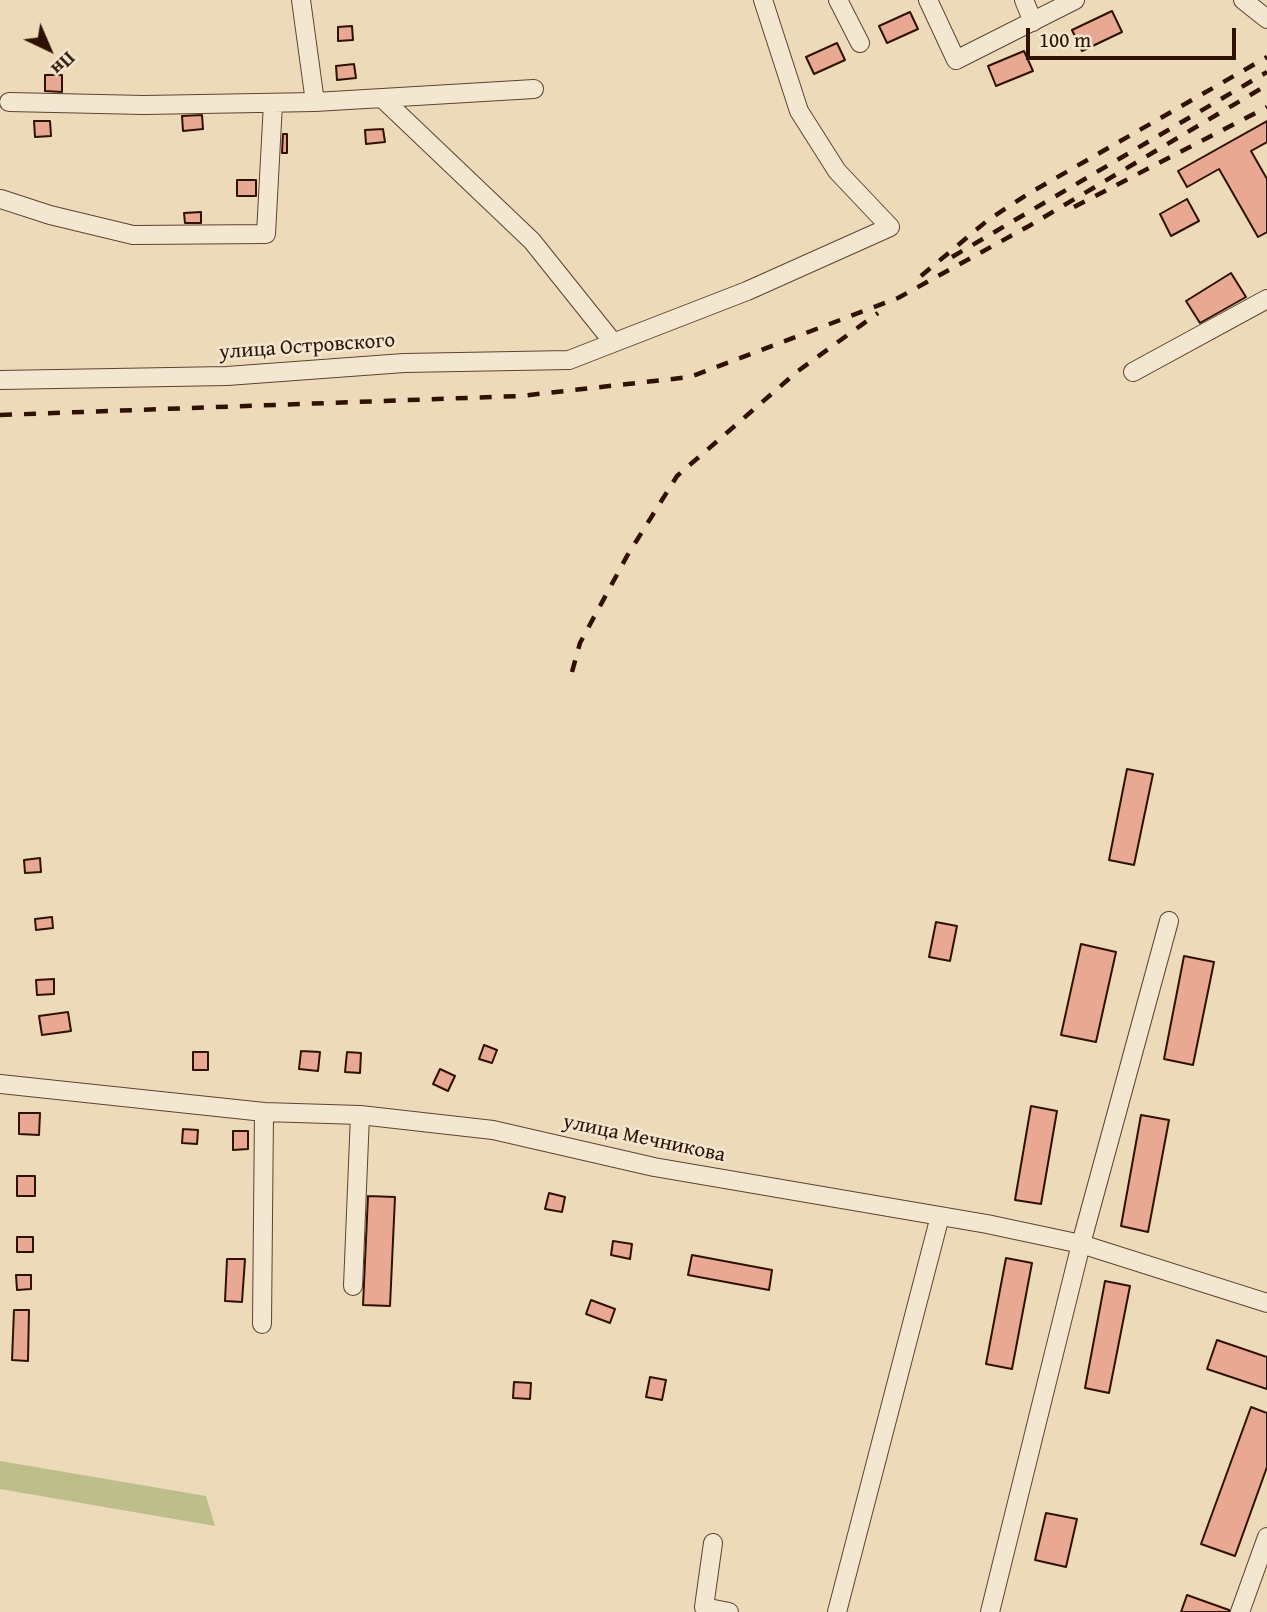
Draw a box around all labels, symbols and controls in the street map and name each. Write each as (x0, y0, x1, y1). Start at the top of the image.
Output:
north arrow (14, 14, 84, 84)
scale bar (1029, 14, 1239, 58)
text: 100 m (1039, 24, 1091, 55)
text: Пн (45, 46, 82, 83)
street label: улица Островского (218, 328, 396, 366)
street label: улица Мечникова (560, 1109, 728, 1169)

